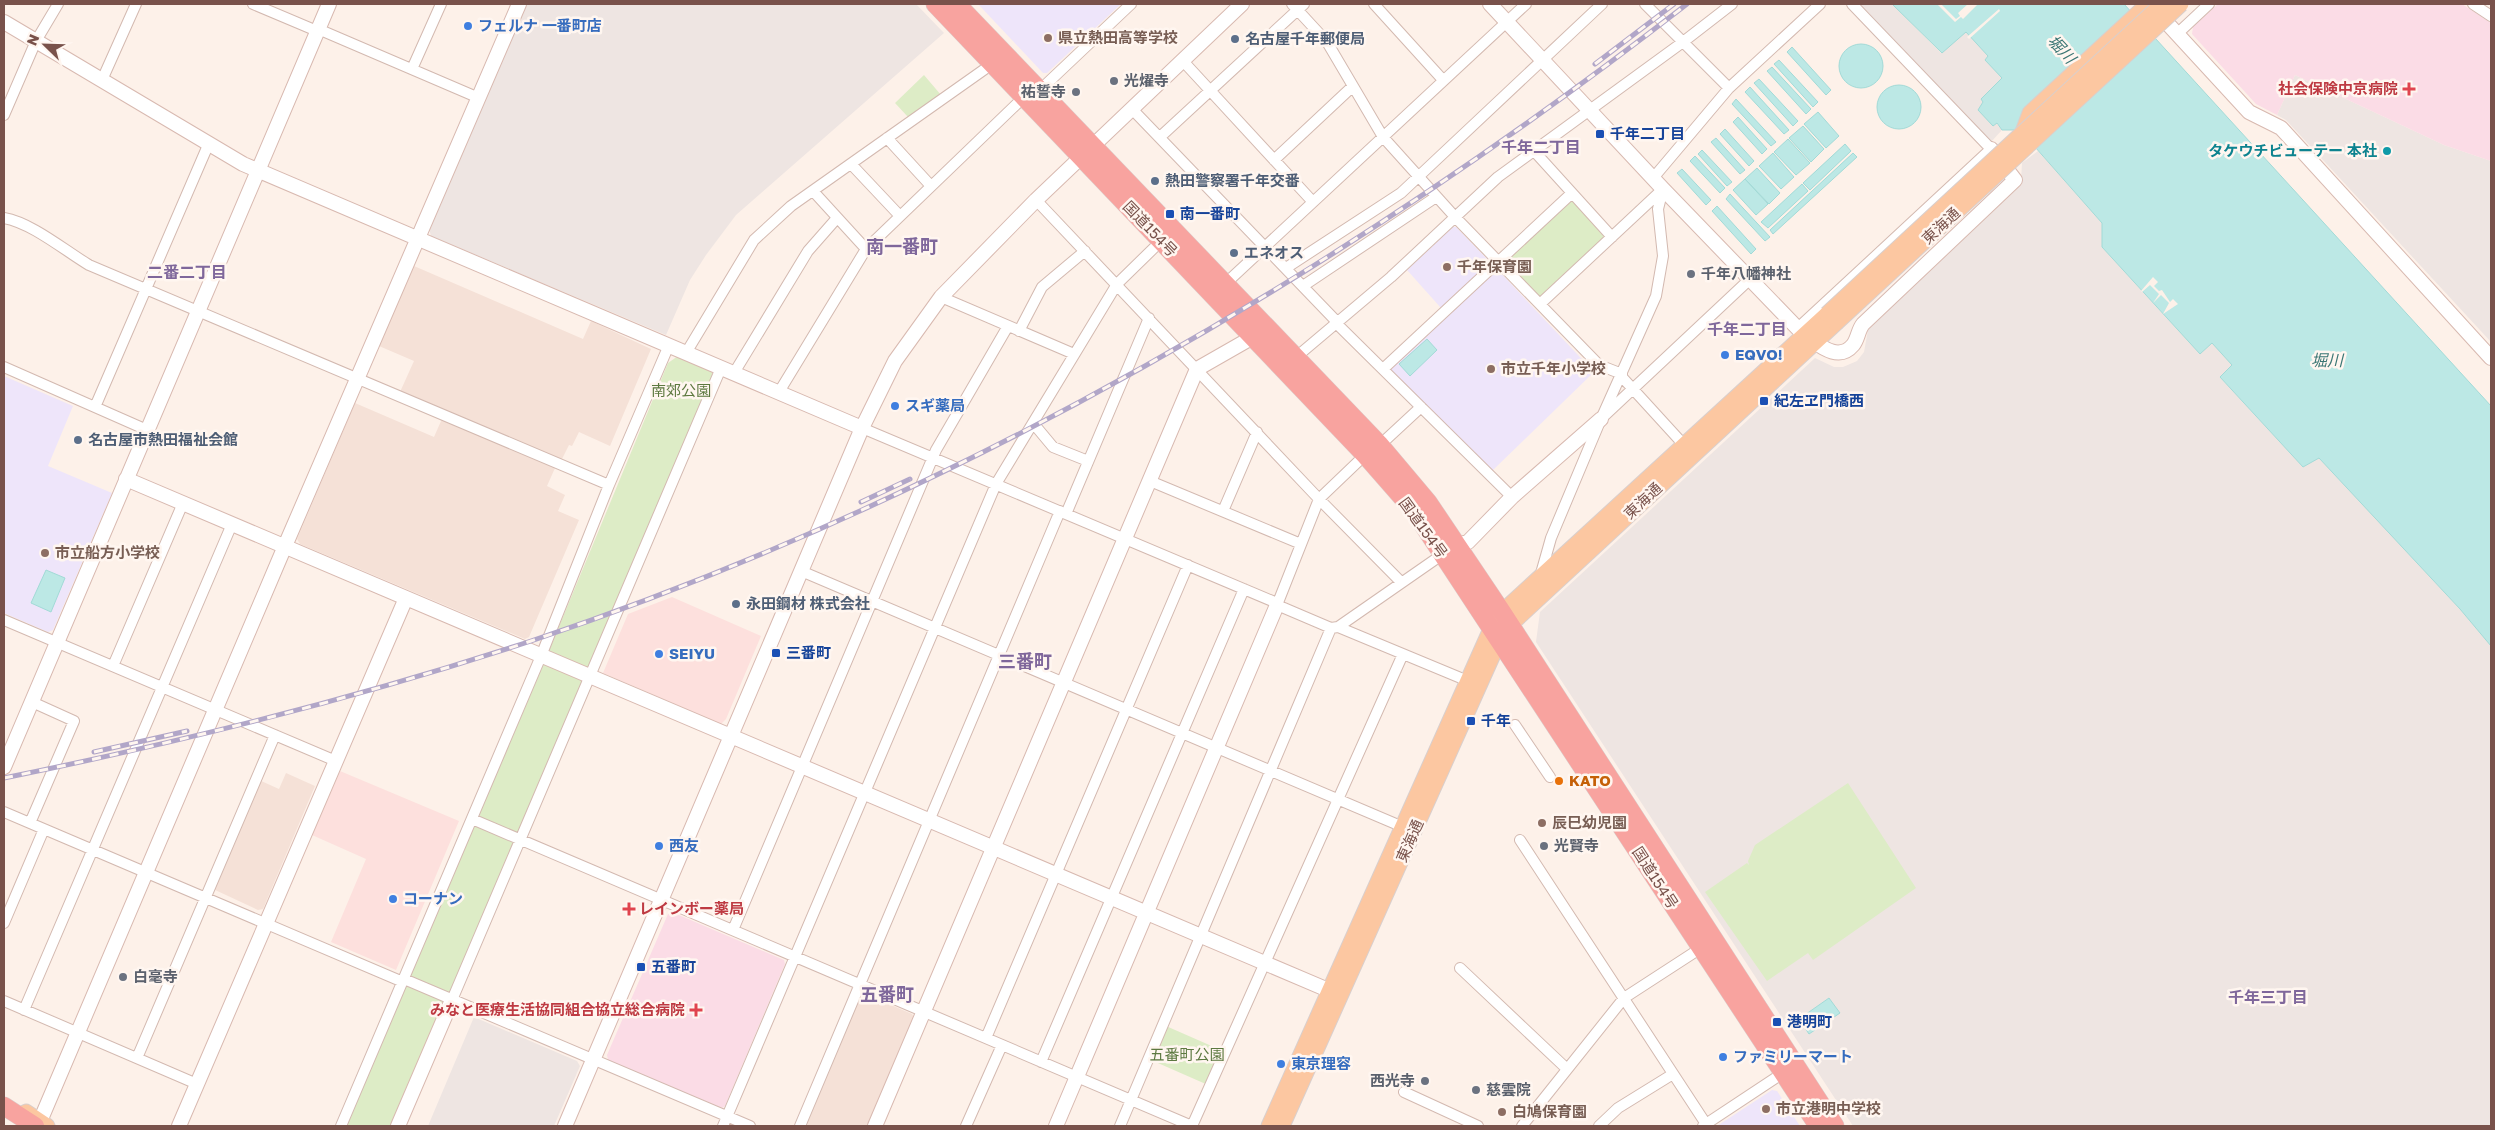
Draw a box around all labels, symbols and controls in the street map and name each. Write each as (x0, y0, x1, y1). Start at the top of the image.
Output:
place label: フェルナ 一番町店 (478, 16, 602, 34)
north arrow (20, 20, 70, 70)
marker: フェルナ 一番町店 (462, 20, 474, 32)
place label: 県立熱田高等学校 (1058, 28, 1178, 46)
place label: 名古屋千年郵便局 (1245, 29, 1365, 47)
water label: 堀川 (2044, 30, 2082, 69)
text: N (23, 32, 42, 48)
marker: 県立熱田高等学校 (1042, 32, 1054, 44)
marker: 名古屋千年郵便局 (1229, 33, 1241, 45)
place label: 光燿寺 (1124, 71, 1169, 89)
marker: 光燿寺 (1108, 75, 1120, 87)
place label: 社会保険中京病院 (2278, 79, 2398, 97)
place label: 祐誓寺 (1020, 82, 1066, 100)
marker: 社会保険中京病院 (2402, 82, 2416, 96)
marker: 祐誓寺 (1070, 86, 1082, 98)
place label: 千年二丁目 (1610, 124, 1685, 142)
marker: 千年二丁目 (1594, 128, 1606, 140)
district label: 千年二丁目 (1501, 137, 1581, 157)
place label: タケウチビューテー 本社 (2208, 141, 2377, 159)
marker: タケウチビューテー 本社 (2381, 145, 2393, 157)
place label: 熱田警察署千年交番 (1165, 171, 1300, 189)
marker: 熱田警察署千年交番 (1149, 175, 1161, 187)
street label: 国道154号 (1120, 197, 1182, 260)
street label: 東海通 (1918, 203, 1963, 247)
place label: 南一番町 (1180, 204, 1240, 222)
marker: 南一番町 (1164, 208, 1176, 220)
district label: 南一番町 (866, 235, 938, 257)
place label: エネオス (1244, 243, 1304, 261)
marker: エネオス (1228, 247, 1240, 259)
place label: 千年保育園 (1457, 257, 1532, 275)
marker: 千年保育園 (1441, 261, 1453, 273)
district label: 二番二丁目 (147, 262, 227, 282)
place label: 千年八幡神社 (1701, 264, 1791, 282)
marker: 千年八幡神社 (1685, 268, 1697, 280)
district label: 千年二丁目 (1707, 319, 1787, 339)
place label: EQVO! (1735, 345, 1783, 363)
marker: EQVO! (1719, 349, 1731, 361)
water label: 堀川 (2311, 350, 2345, 370)
place label: 市立千年小学校 (1501, 359, 1606, 377)
marker: 市立千年小学校 (1485, 363, 1497, 375)
park label: 南郊公園 (651, 381, 711, 399)
place label: 紀左ヱ門橋西 (1774, 391, 1864, 409)
marker: 紀左ヱ門橋西 (1758, 395, 1770, 407)
place label: スギ薬局 (905, 396, 965, 414)
marker: スギ薬局 (889, 400, 901, 412)
place label: 名古屋市熱田福祉会館 (88, 430, 238, 448)
marker: 名古屋市熱田福祉会館 (72, 434, 84, 446)
street label: 東海通 (1620, 478, 1665, 522)
street label: 国道154号 (1396, 494, 1452, 561)
place label: 市立船方小学校 (55, 543, 160, 561)
marker: 市立船方小学校 (39, 547, 51, 559)
place label: 永田鋼材 株式会社 (746, 594, 870, 612)
marker: 永田鋼材 株式会社 (730, 598, 742, 610)
place label: 三番町 (786, 643, 831, 661)
place label: SEIYU (669, 644, 715, 662)
marker: 三番町 (770, 647, 782, 659)
marker: SEIYU (653, 648, 665, 660)
district label: 三番町 (998, 650, 1052, 672)
place label: 千年 (1481, 711, 1511, 729)
marker: 千年 (1465, 715, 1477, 727)
place label: KATO (1569, 771, 1611, 789)
marker: KATO (1553, 775, 1565, 787)
place label: 辰巳幼児園 (1552, 813, 1627, 831)
street label: 東海通 (1392, 816, 1426, 865)
marker: 辰巳幼児園 (1536, 817, 1548, 829)
place label: 西友 (669, 836, 699, 854)
place label: 光賢寺 (1554, 836, 1599, 854)
marker: 西友 (653, 840, 665, 852)
marker: 光賢寺 (1538, 840, 1550, 852)
street label: 国道154号 (1629, 843, 1682, 912)
place label: コーナン (403, 889, 463, 907)
marker: コーナン (387, 893, 399, 905)
place label: レインボー薬局 (639, 899, 744, 917)
marker: レインボー薬局 (623, 903, 635, 915)
place label: 五番町 (651, 957, 696, 975)
marker: 五番町 (635, 961, 647, 973)
place label: 白毫寺 (133, 967, 178, 985)
marker: 白毫寺 (117, 971, 129, 983)
district label: 五番町 (860, 983, 914, 1005)
district label: 千年三丁目 (2228, 987, 2308, 1007)
place label: みなと医療生活協同組合協立総合病院 (430, 1000, 685, 1018)
marker: みなと医療生活協同組合協立総合病院 (689, 1003, 703, 1017)
place label: 港明町 (1787, 1012, 1832, 1030)
marker: 港明町 (1771, 1016, 1783, 1028)
park label: 五番町公園 (1149, 1045, 1225, 1063)
place label: ファミリーマート (1733, 1047, 1853, 1065)
marker: ファミリーマート (1717, 1051, 1729, 1063)
place label: 東京理容 (1291, 1054, 1351, 1072)
marker: 東京理容 (1275, 1058, 1287, 1070)
place label: 西光寺 (1370, 1071, 1415, 1089)
marker: 西光寺 (1419, 1075, 1431, 1087)
place label: 慈雲院 (1486, 1080, 1531, 1098)
marker: 慈雲院 (1470, 1084, 1482, 1096)
place label: 市立港明中学校 (1776, 1099, 1881, 1117)
place label: 白鳩保育園 (1512, 1102, 1587, 1120)
marker: 市立港明中学校 (1760, 1103, 1772, 1115)
marker: 白鳩保育園 (1496, 1106, 1508, 1118)

